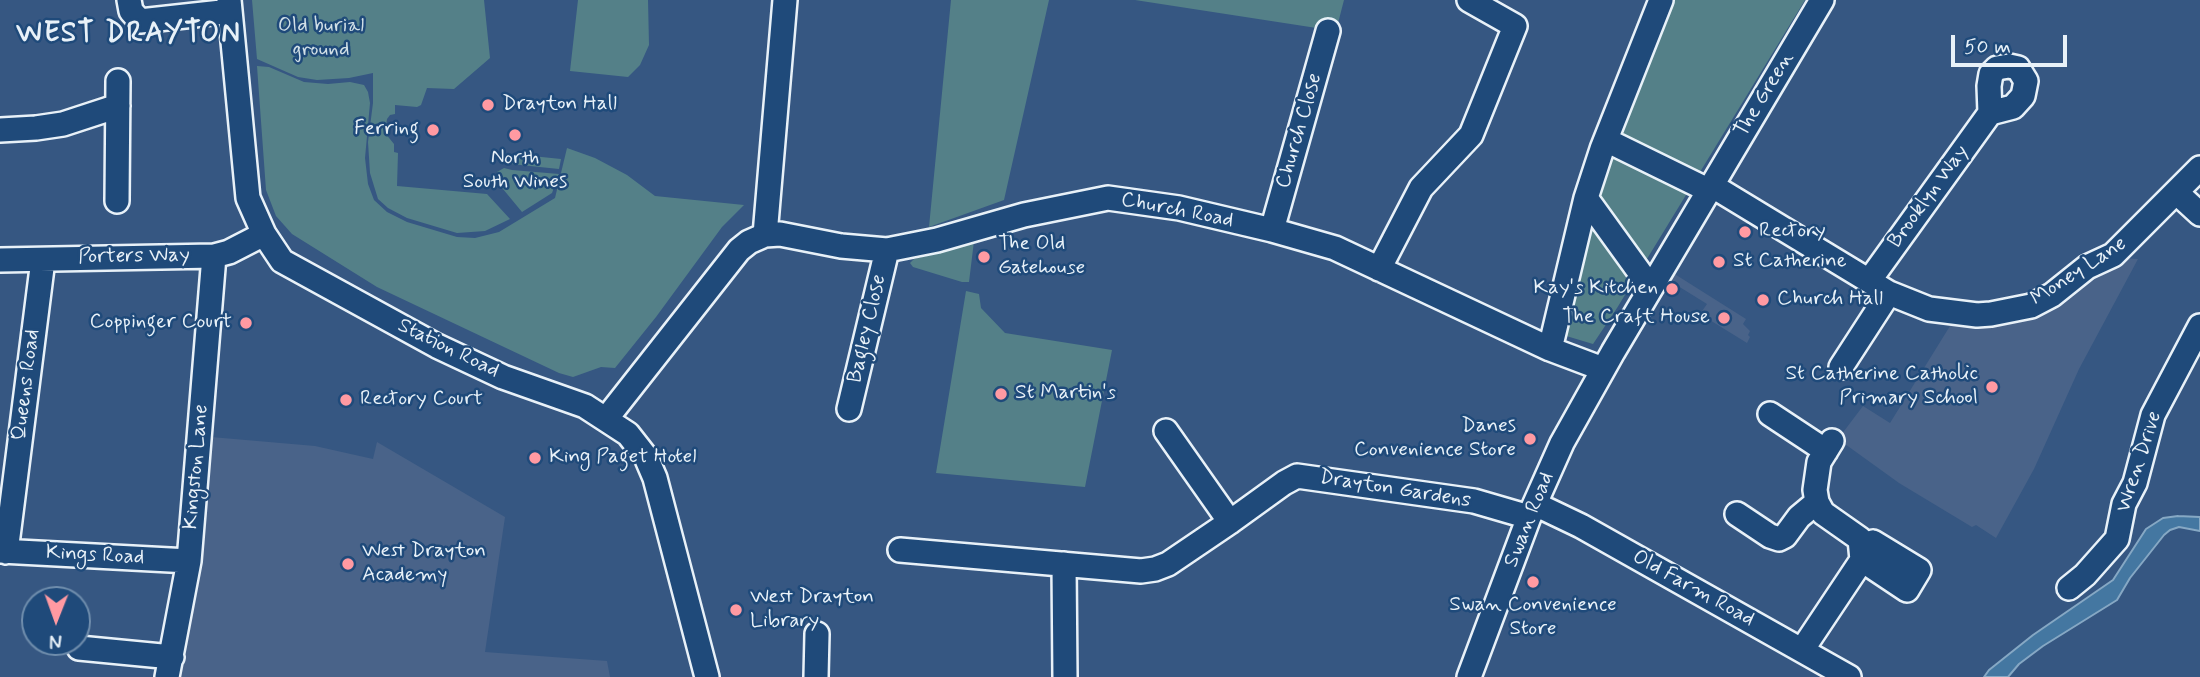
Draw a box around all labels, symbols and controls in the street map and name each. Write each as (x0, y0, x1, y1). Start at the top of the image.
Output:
park label: Old burial ground (278, 14, 364, 64)
district label: WEST DRAYTON (17, 18, 241, 52)
scale bar (1955, 21, 2070, 65)
text: 50 m (1964, 33, 2011, 61)
street label: The Green (1730, 48, 1800, 142)
street label: Church Close (1272, 70, 1328, 192)
place label: Drayton Hall (502, 92, 617, 118)
marker: Drayton Hall (480, 97, 496, 113)
place label: Ferring (354, 117, 419, 143)
marker: Ferring (425, 122, 441, 138)
marker: North South Wines (507, 127, 523, 143)
street label: Brooklyn Way (1883, 141, 1975, 253)
place label: North South Wines (463, 146, 567, 196)
street label: Church Road (1119, 188, 1235, 234)
place label: Rectory (1759, 219, 1826, 245)
marker: Rectory (1737, 224, 1753, 240)
place label: The Old Gatehouse (998, 232, 1085, 282)
street label: Money Lane (2026, 232, 2132, 312)
street label: Porters Way (78, 243, 190, 271)
marker: The Old Gatehouse (976, 249, 992, 265)
place label: St Catherine (1733, 249, 1847, 275)
marker: St Catherine (1711, 254, 1727, 270)
street label: Bagley Close (843, 272, 893, 386)
place label: Kay's Kitchen (1533, 276, 1658, 302)
marker: Kay's Kitchen (1664, 281, 1680, 297)
place label: Church Hall (1777, 287, 1883, 313)
marker: Church Hall (1755, 292, 1771, 308)
place label: The Craft House (1562, 305, 1710, 331)
place label: Coppinger Court (89, 310, 232, 336)
marker: The Craft House (1716, 310, 1732, 326)
street label: Station Road (393, 314, 503, 384)
marker: Coppinger Court (238, 315, 254, 331)
street label: Queens Road (8, 328, 46, 442)
place label: St Catherine Catholic Primary School (1785, 362, 1978, 412)
marker: St Catherine Catholic Primary School (1984, 379, 2000, 395)
place label: St Martin's (1015, 381, 1116, 407)
marker: St Martin's (993, 386, 1009, 402)
place label: Rectory Court (360, 387, 483, 413)
marker: Rectory Court (338, 392, 354, 408)
street label: Kingston Lane (179, 403, 215, 531)
street label: Wren Drive (2112, 408, 2168, 516)
place label: Danes Convenience Store (1354, 414, 1516, 464)
marker: Danes Convenience Store (1522, 431, 1538, 447)
place label: King Paget Hotel (549, 445, 697, 471)
marker: King Paget Hotel (527, 450, 543, 466)
street label: Drayton Gardens (1317, 466, 1473, 514)
street label: Swan Road (1500, 469, 1560, 571)
place label: West Drayton Academy (362, 539, 486, 589)
street label: Kings Road (45, 541, 145, 571)
street label: Old Farm Road (1627, 545, 1759, 633)
marker: West Drayton Academy (340, 556, 356, 572)
marker: Swan Convenience Store (1525, 574, 1541, 590)
place label: West Drayton Library (750, 585, 874, 635)
north arrow (21, 586, 91, 656)
place label: Swan Convenience Store (1449, 593, 1617, 643)
marker: West Drayton Library (728, 602, 744, 618)
text: N (49, 628, 62, 653)

